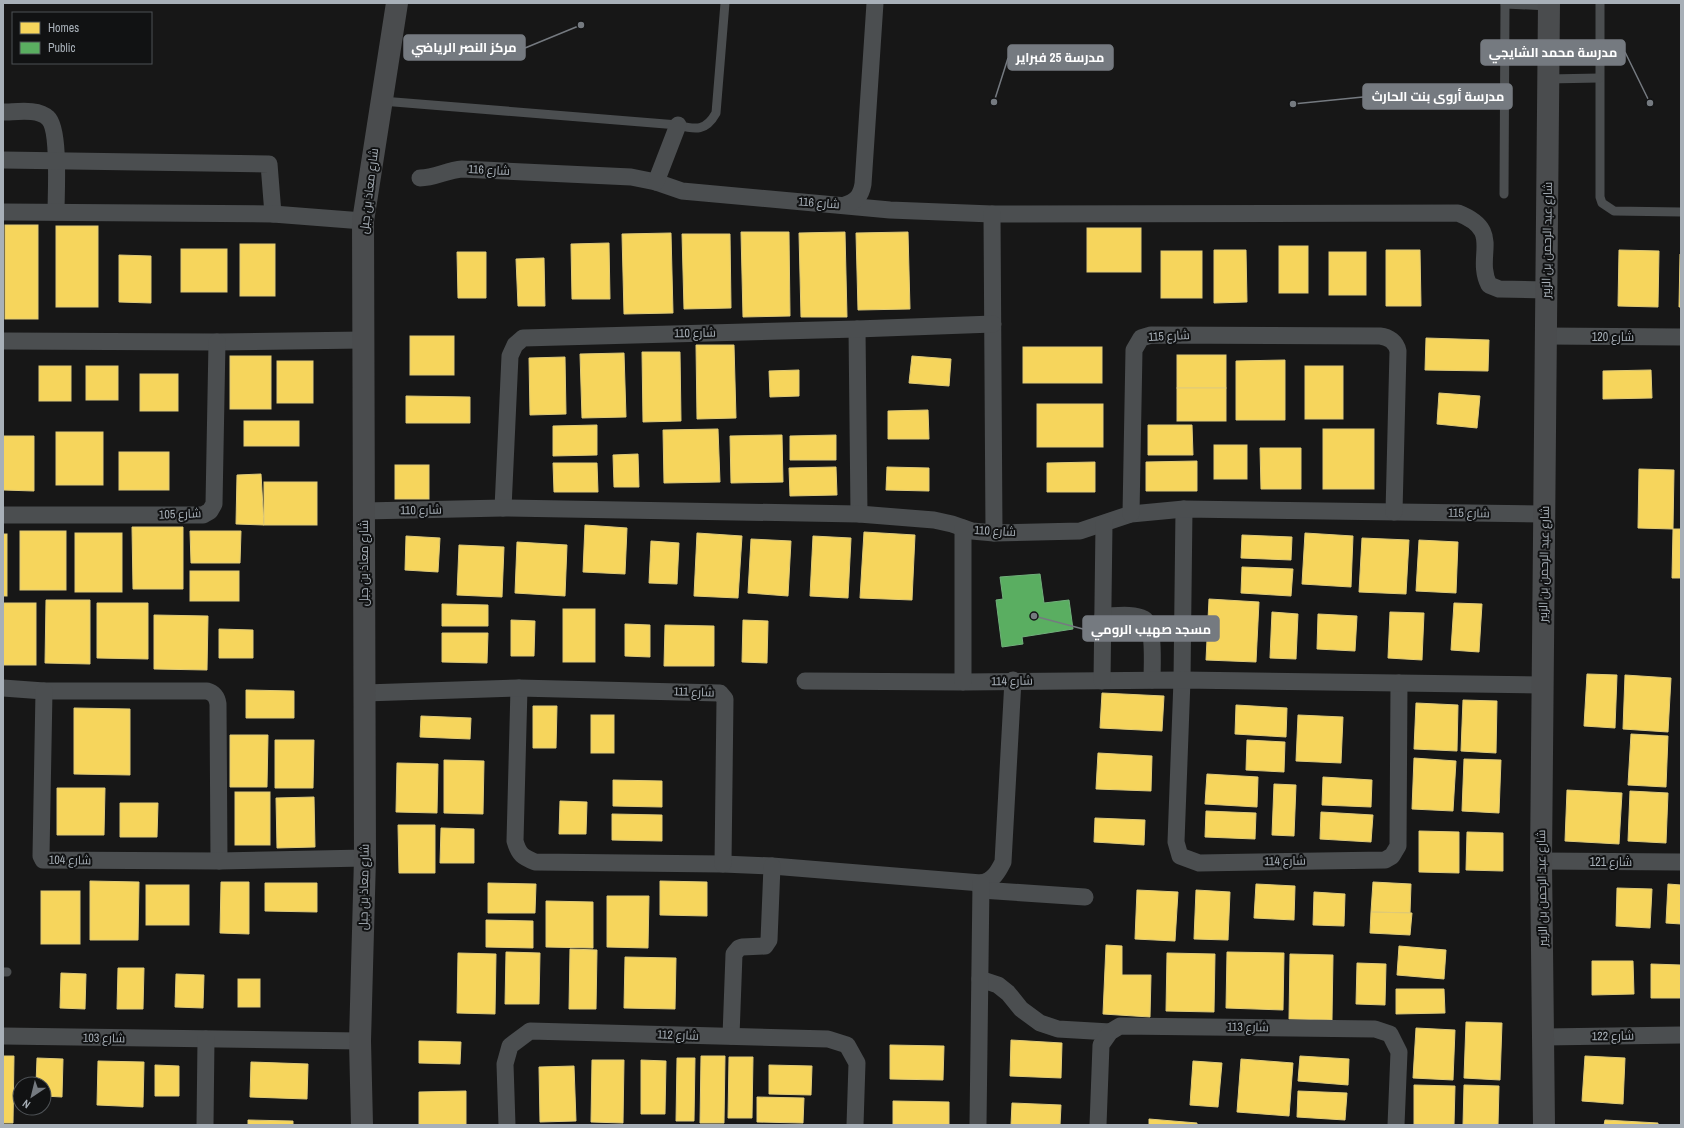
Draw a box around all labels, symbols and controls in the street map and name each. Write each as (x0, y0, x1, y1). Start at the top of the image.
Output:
legend (12, 12, 152, 64)
text: Homes (48, 20, 79, 36)
callout: مركز النصر الرياضي (404, 35, 525, 60)
text: مركز النصر الرياضي (411, 39, 517, 58)
text: Public (48, 40, 75, 56)
callout: مدرسة محمد الشايجي (1481, 40, 1625, 65)
text: مدرسة محمد الشايجي (1489, 44, 1617, 64)
callout: مدرسة 25 فبراير (1008, 45, 1113, 70)
text: مدرسة 25 فبراير (1015, 49, 1104, 66)
callout: مدرسة أروى بنت الحارث (1363, 84, 1512, 109)
text: مدرسة أروى بنت الحارث (1372, 88, 1504, 105)
street label: شارع معاذ بن جبل (356, 147, 382, 235)
street label: شارع 116 (468, 161, 510, 179)
street label: شارع عبد الرحمن بن الزبير (1538, 182, 1556, 299)
street label: شارع 116 (798, 194, 840, 212)
street label: شارع 110 (674, 325, 716, 341)
street label: شارع 115 (1148, 327, 1190, 345)
street label: شارع 120 (1592, 329, 1634, 345)
street label: شارع 110 (400, 502, 442, 518)
street label: شارع 105 (159, 505, 202, 523)
street label: شارع 115 (1448, 505, 1490, 521)
street label: شارع عبد الرحمن بن الزبير (1535, 506, 1553, 623)
street label: شارع معاذ بن جبل (356, 520, 372, 606)
street label: شارع 110 (974, 522, 1016, 540)
callout: مسجد صهيب الرومي (1083, 616, 1219, 641)
text: مسجد صهيب الرومي (1091, 621, 1211, 641)
street label: شارع 114 (991, 673, 1033, 689)
street label: شارع 111 (673, 683, 715, 701)
street label: شارع عبد الرحمن بن الزبير (1533, 830, 1551, 947)
street label: شارع معاذ بن جبل (355, 844, 373, 930)
street label: شارع 104 (49, 852, 91, 868)
street label: شارع 114 (1264, 853, 1306, 869)
street label: شارع 121 (1590, 854, 1632, 870)
street label: شارع 113 (1227, 1019, 1269, 1035)
street label: شارع 112 (657, 1026, 699, 1044)
street label: شارع 122 (1592, 1028, 1634, 1044)
street label: شارع 103 (83, 1030, 125, 1046)
north arrow (12, 1076, 52, 1116)
text: N (20, 1097, 33, 1112)

